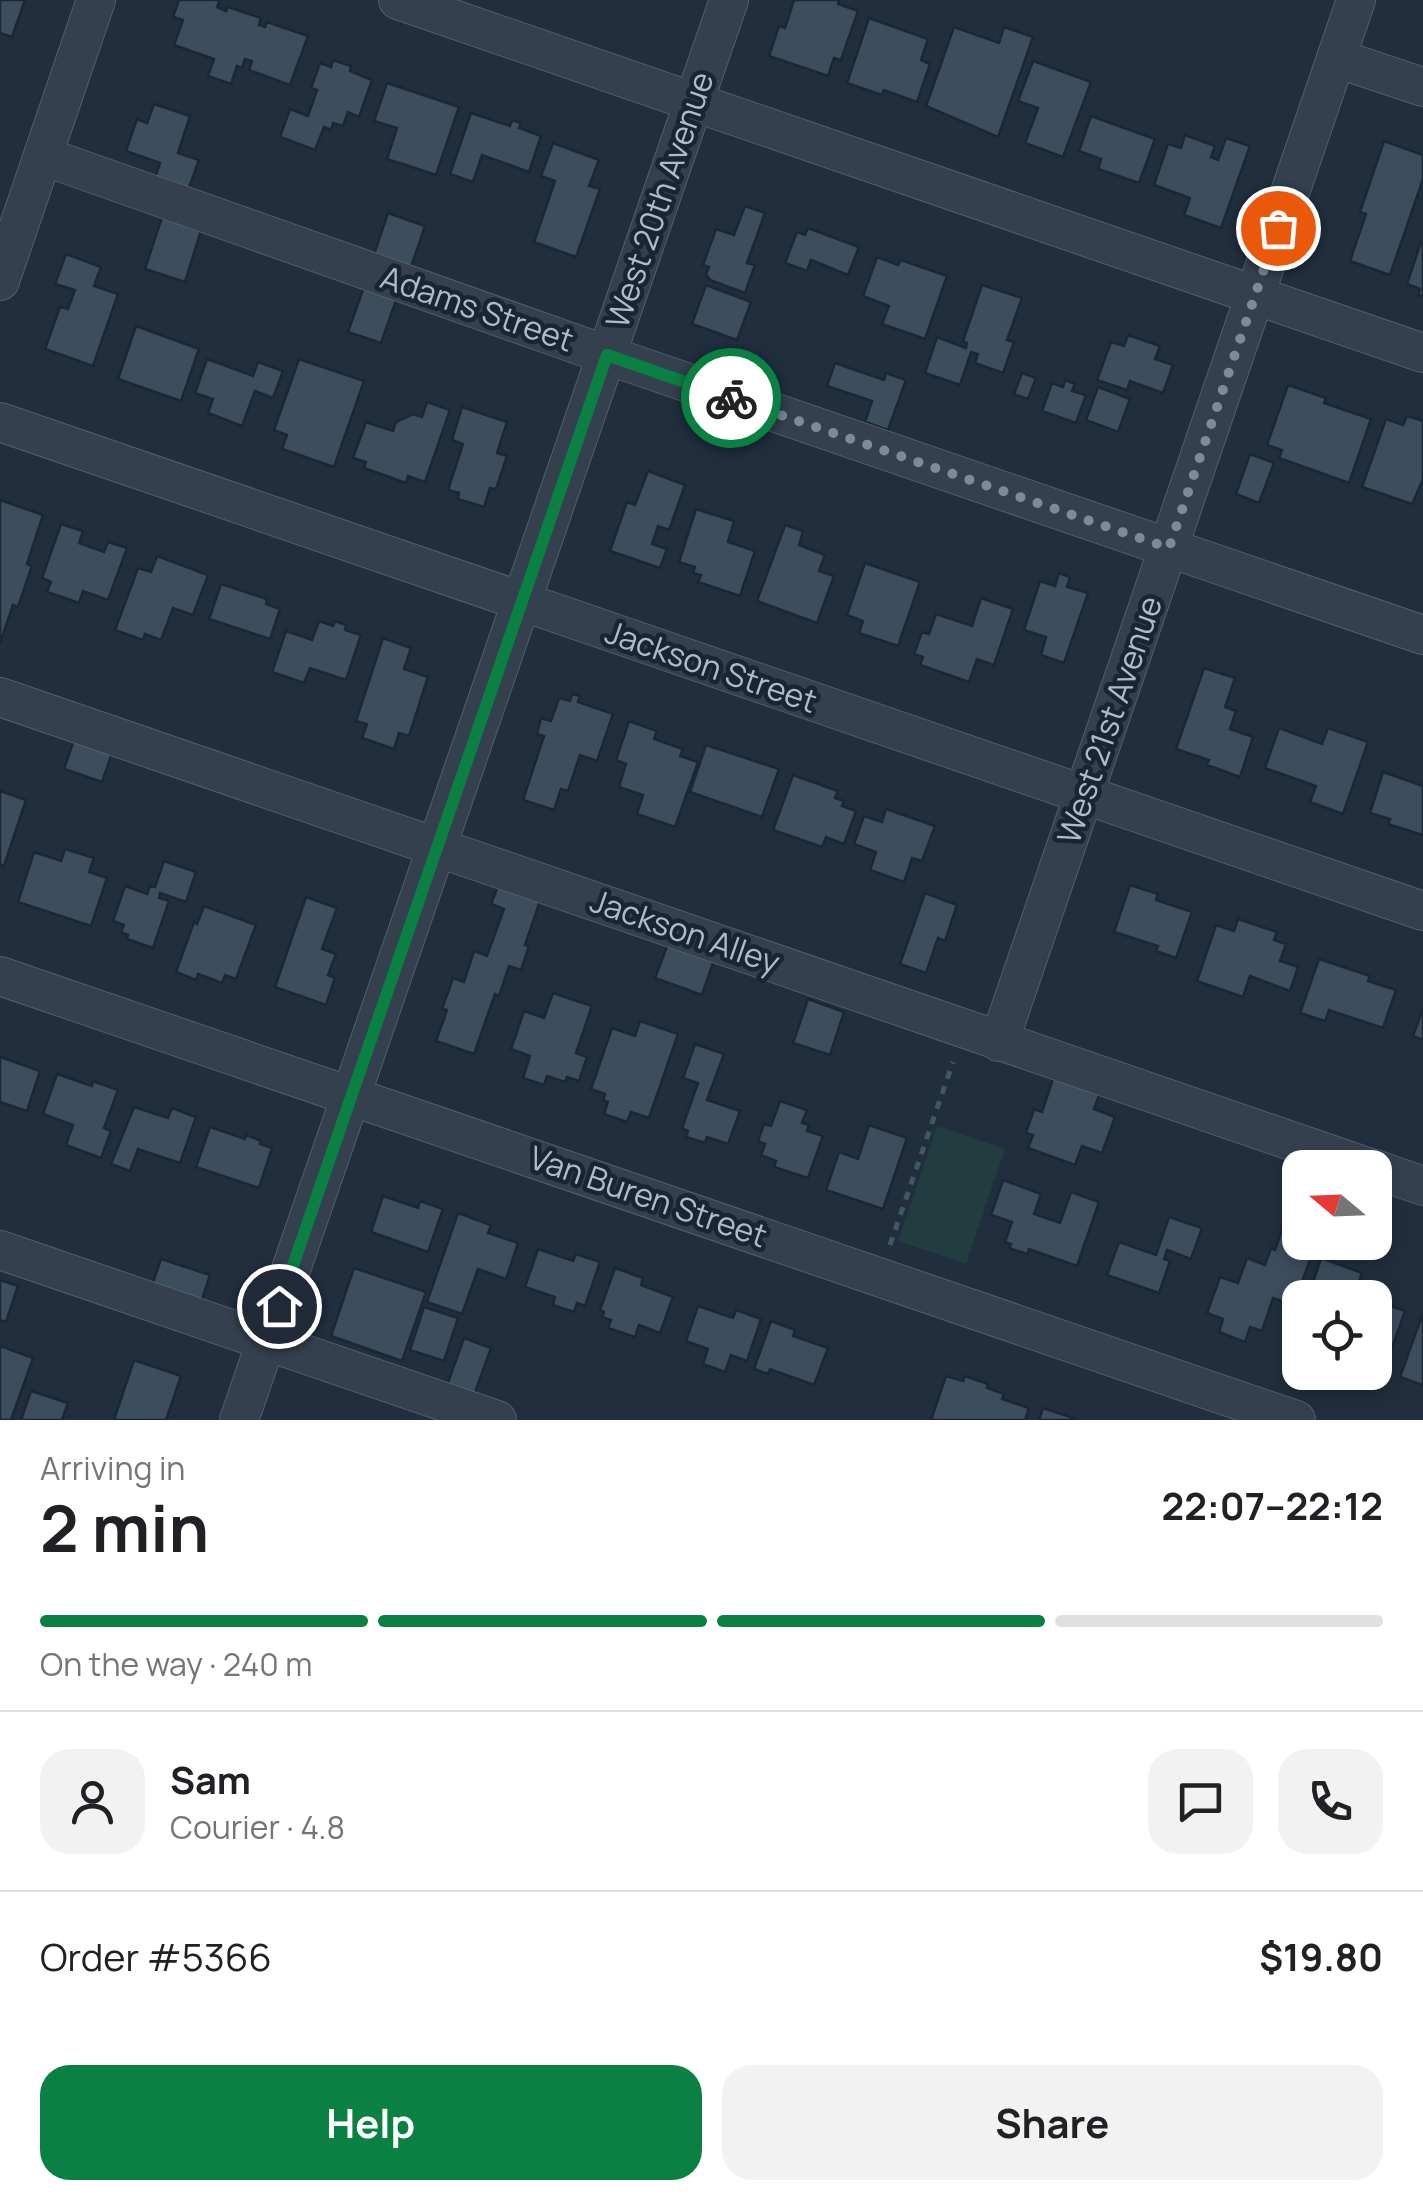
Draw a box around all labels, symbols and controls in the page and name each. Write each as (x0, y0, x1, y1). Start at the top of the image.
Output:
street label: West 20th Avenue (595, 66, 724, 334)
pin (1236, 186, 1321, 271)
icon: bag (1251, 201, 1306, 256)
street label: Adams Street (375, 254, 580, 362)
courier (681, 348, 781, 448)
icon: bike (704, 371, 759, 426)
street label: West 21st Avenue (1046, 590, 1172, 849)
street label: Jackson Street (600, 609, 823, 723)
street label: Jackson Alley (585, 878, 786, 984)
street label: Van Buren Street (524, 1135, 773, 1257)
north arrow (1282, 1150, 1392, 1260)
map controls (1282, 1150, 1392, 1390)
pin (237, 1264, 322, 1349)
icon: home (252, 1279, 307, 1334)
button: locate (1282, 1280, 1392, 1390)
text: Arriving in (40, 1446, 185, 1490)
text: 22:07–22:12 (1162, 1479, 1383, 1531)
text: 2 min (40, 1483, 209, 1572)
text: On the way · 240 m (40, 1642, 312, 1686)
button: person (40, 1749, 145, 1854)
button: chat (1148, 1749, 1253, 1854)
button: phone (1278, 1749, 1383, 1854)
text: Sam (170, 1753, 251, 1805)
text: Courier · 4.8 (170, 1805, 345, 1849)
text: Order #5366 (40, 1930, 272, 1982)
text: $19.80 (1259, 1930, 1383, 1982)
button: Help (40, 2065, 702, 2180)
button: Share (722, 2065, 1383, 2180)

